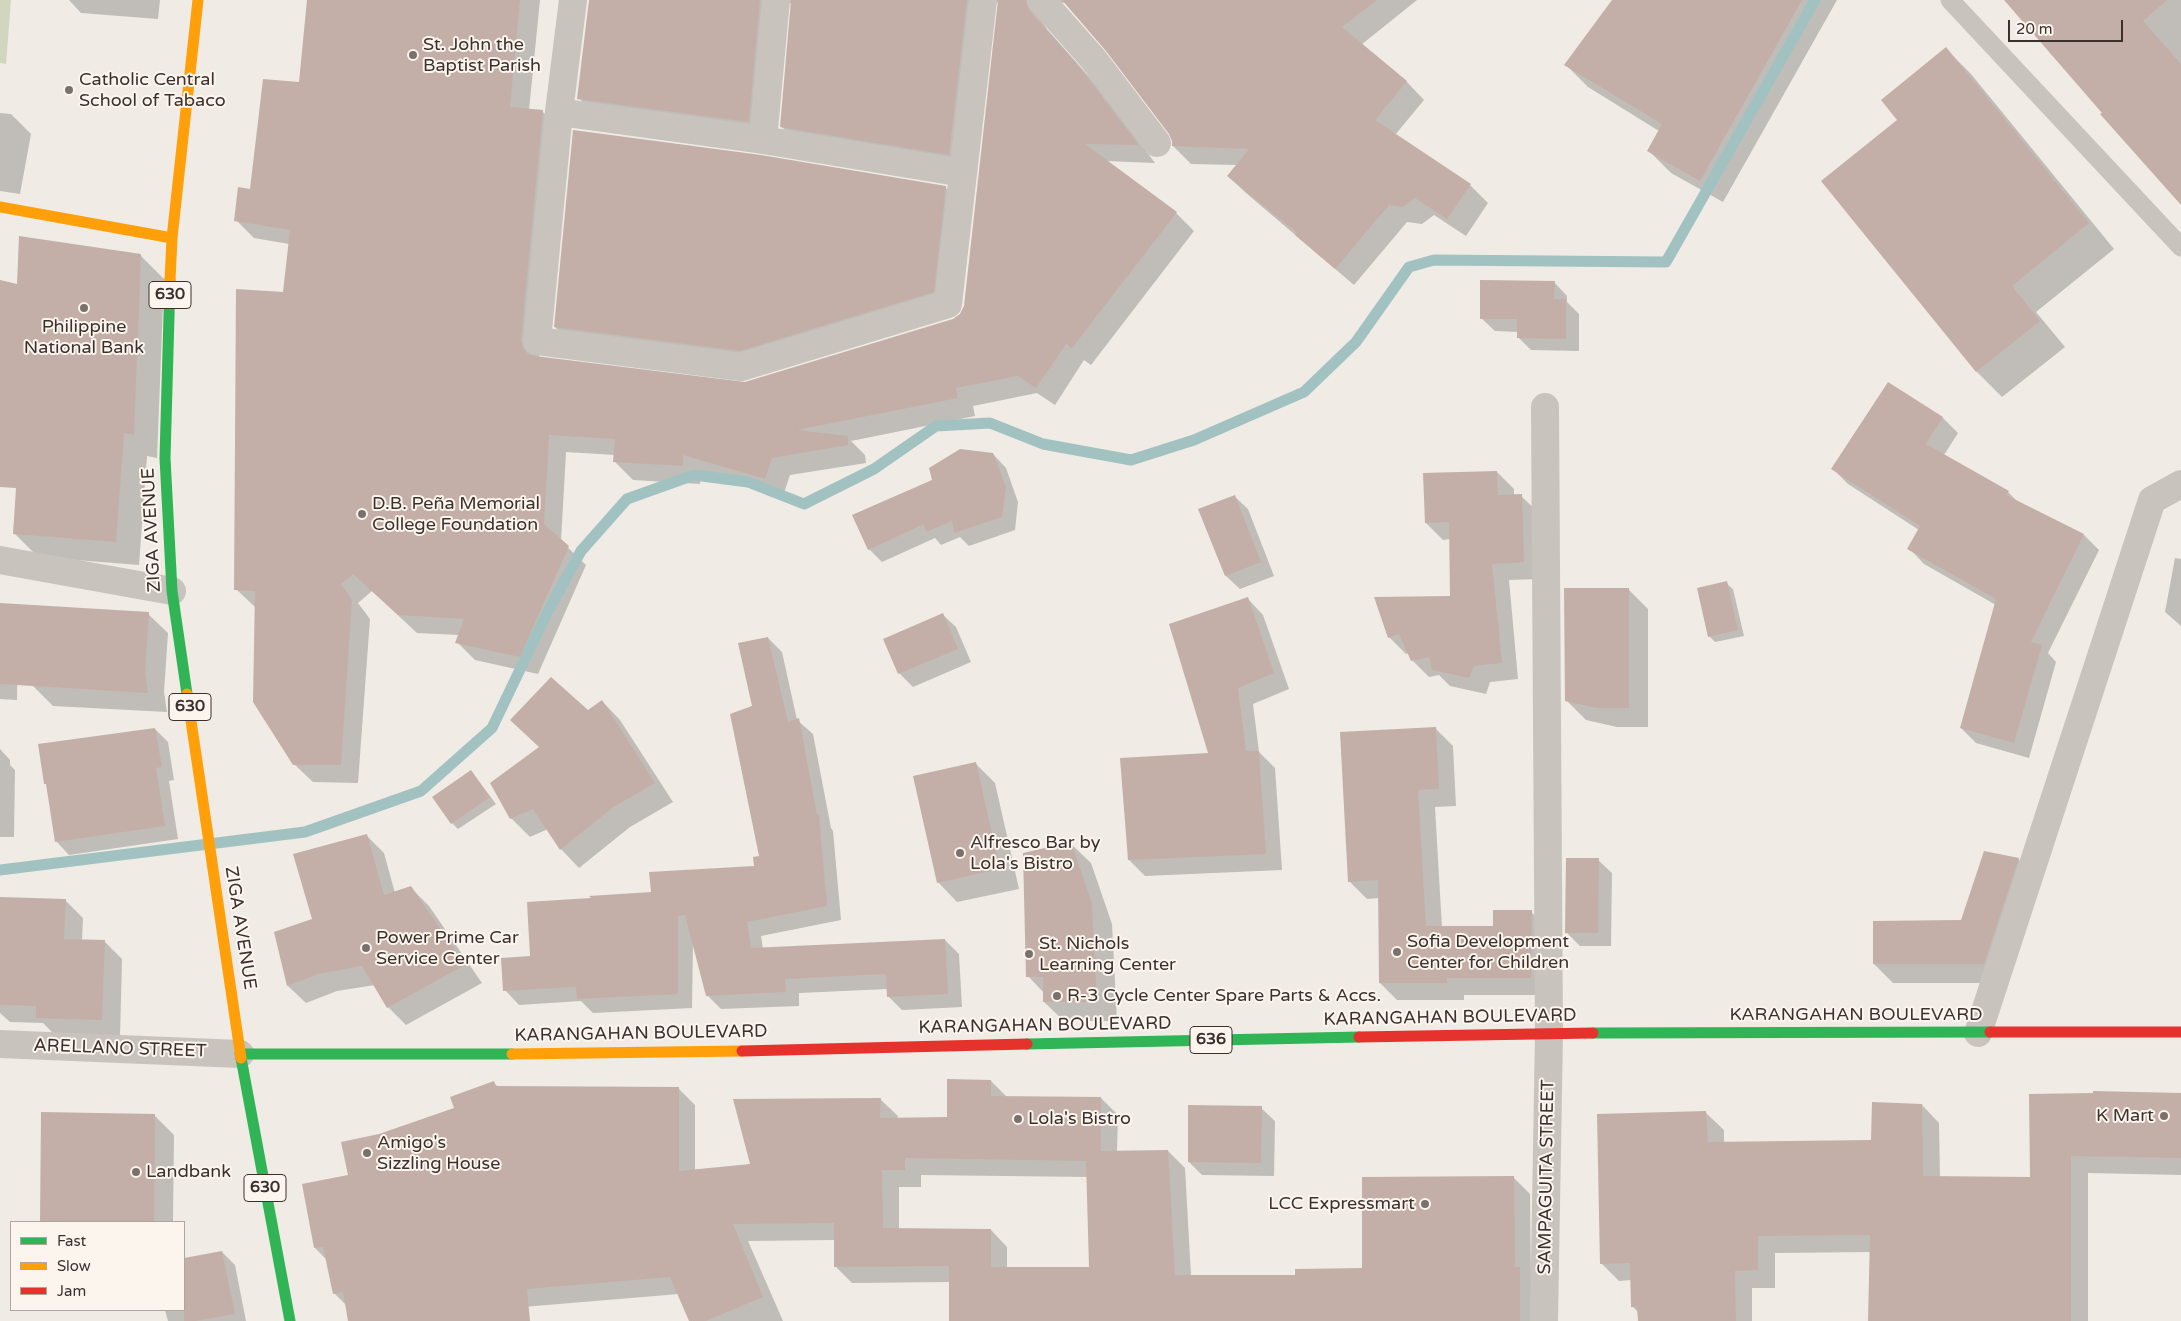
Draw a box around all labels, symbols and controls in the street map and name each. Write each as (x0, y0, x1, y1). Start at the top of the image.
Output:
scale bar (2011, 10, 2126, 42)
text: 20 m (2016, 20, 2053, 38)
place label: St. John the Baptist Parish (423, 34, 541, 76)
marker: St. John the Baptist Parish (407, 49, 419, 61)
place label: Catholic Central School of Tabaco (79, 69, 226, 112)
marker: Catholic Central School of Tabaco (63, 84, 75, 96)
road number: 630 (149, 282, 191, 308)
marker: Philippine National Bank (78, 302, 90, 314)
place label: Philippine National Bank (24, 316, 144, 358)
street label: ZIGA AVENUE (138, 467, 166, 593)
place label: D.B. Peña Memorial College Foundation (372, 493, 540, 536)
marker: D.B. Peña Memorial College Foundation (356, 508, 368, 520)
road number: 630 (169, 694, 211, 720)
place label: Alfresco Bar by Lola's Bistro (970, 832, 1100, 874)
marker: Alfresco Bar by Lola's Bistro (954, 847, 966, 859)
street label: ZIGA AVENUE (220, 865, 260, 991)
place label: Power Prime Car Service Center (376, 927, 519, 970)
place label: Sofia Development Center for Children (1407, 931, 1569, 974)
place label: St. Nichols Learning Center (1039, 933, 1176, 976)
marker: Power Prime Car Service Center (360, 942, 372, 954)
marker: Sofia Development Center for Children (1391, 946, 1403, 958)
marker: St. Nichols Learning Center (1023, 948, 1035, 960)
place label: R-3 Cycle Center Spare Parts & Accs. (1067, 985, 1381, 1007)
marker: R-3 Cycle Center Spare Parts & Accs. (1051, 990, 1063, 1002)
street label: KARANGAHAN BOULEVARD (1729, 1004, 1983, 1026)
street label: KARANGAHAN BOULEVARD (1323, 1005, 1577, 1031)
street label: KARANGAHAN BOULEVARD (918, 1013, 1172, 1039)
street label: KARANGAHAN BOULEVARD (514, 1021, 768, 1047)
road number: 636 (1190, 1026, 1232, 1054)
street label: ARELLANO STREET (33, 1035, 207, 1063)
street label: SAMPAGUITA STREET (1535, 1079, 1559, 1275)
place label: K Mart (2096, 1105, 2154, 1127)
place label: Lola's Bistro (1028, 1108, 1131, 1130)
marker: K Mart (2158, 1110, 2170, 1122)
marker: Lola's Bistro (1012, 1113, 1024, 1125)
place label: Amigo's Sizzling House (377, 1132, 500, 1174)
marker: Amigo's Sizzling House (361, 1147, 373, 1159)
place label: Landbank (146, 1161, 231, 1183)
marker: Landbank (130, 1166, 142, 1178)
road number: 630 (244, 1174, 286, 1202)
place label: LCC Expressmart (1268, 1193, 1415, 1215)
marker: LCC Expressmart (1419, 1198, 1431, 1210)
legend (10, 1221, 185, 1311)
text: Fast (57, 1232, 86, 1250)
text: Slow (57, 1257, 91, 1275)
text: Jam (57, 1282, 86, 1300)

